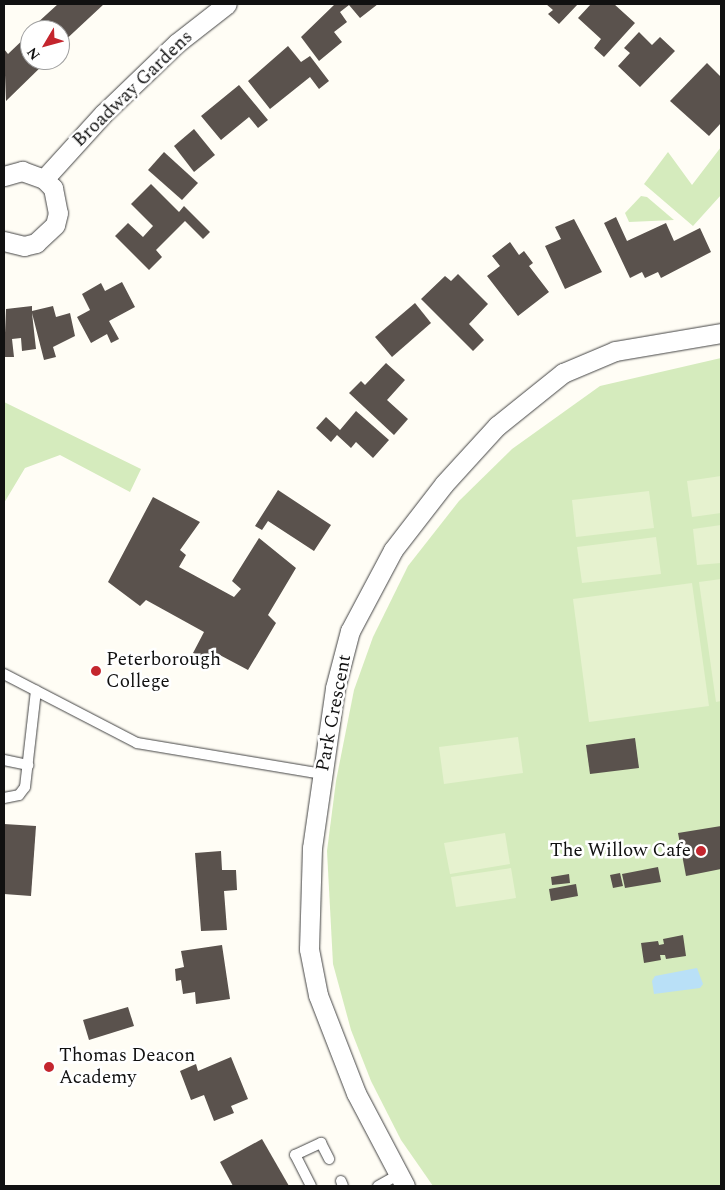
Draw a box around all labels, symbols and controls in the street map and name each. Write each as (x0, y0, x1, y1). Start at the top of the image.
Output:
north arrow (20, 20, 70, 70)
street label: Broadway Gardens (68, 26, 198, 152)
text: N (22, 43, 45, 65)
place label: Peterborough College (106, 649, 221, 693)
street label: Park Crescent (311, 653, 357, 773)
marker: Peterborough College (90, 665, 102, 677)
place label: The Willow Cafe (550, 840, 691, 862)
marker: The Willow Cafe (695, 845, 707, 857)
place label: Thomas Deacon Academy (59, 1045, 195, 1089)
marker: Thomas Deacon Academy (43, 1061, 55, 1073)

